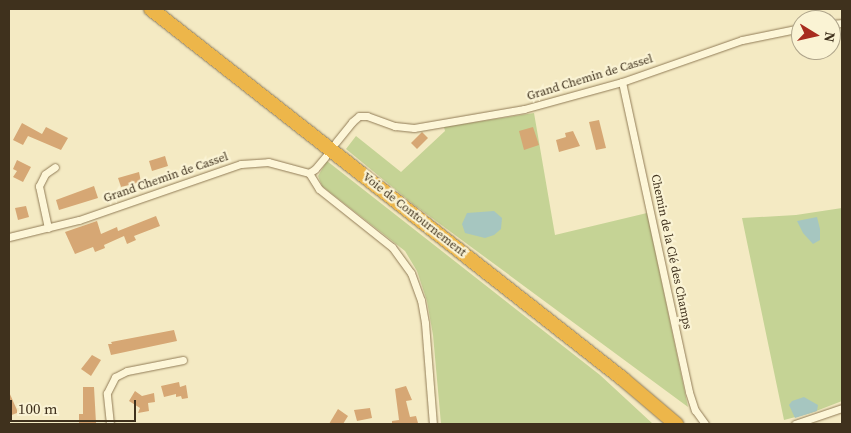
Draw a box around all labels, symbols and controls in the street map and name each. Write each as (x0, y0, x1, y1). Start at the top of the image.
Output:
north arrow (791, 10, 841, 60)
text: N (819, 31, 841, 44)
street label: Grand Chemin de Cassel (525, 52, 655, 104)
street label: Grand Chemin de Cassel (102, 150, 230, 206)
street label: Voie de Contournement (359, 170, 469, 260)
street label: Chemin de la Clé des Champs (648, 173, 694, 331)
scale bar (12, 390, 139, 422)
text: 100 m (18, 398, 58, 419)

